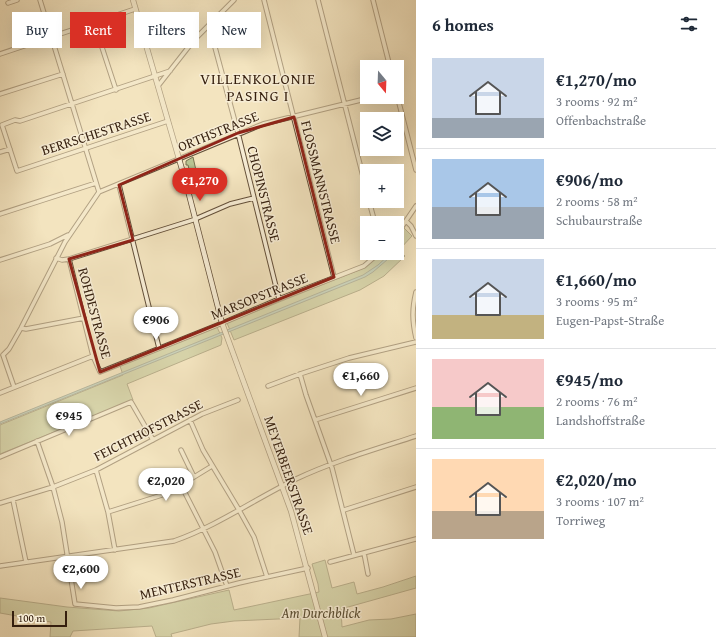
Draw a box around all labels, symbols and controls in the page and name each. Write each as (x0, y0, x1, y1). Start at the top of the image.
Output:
chip: Buy (12, 12, 62, 48)
chip: Rent (70, 12, 126, 48)
chip: Filters (134, 12, 199, 48)
chip: New (207, 12, 261, 48)
text: 6 homes (432, 12, 494, 37)
icon: filters (678, 13, 700, 35)
north arrow (360, 60, 404, 104)
map controls (360, 60, 404, 260)
text: €1,270/mo (556, 67, 637, 92)
district label: VILLENKOLONIE PASING I (200, 68, 316, 106)
icon: home (464, 74, 512, 122)
text: 3 rooms · 92 m² (556, 92, 638, 111)
street label: BERRSCHESTRASSE (39, 106, 153, 160)
street label: ORTHSTRASSE (175, 106, 261, 156)
text: Offenbachstraße (556, 111, 646, 130)
button: layers (360, 112, 404, 156)
street label: FLOSSMANNSTRASSE (296, 118, 346, 246)
street label: CHOPINSTRASSE (242, 144, 286, 244)
button: + (360, 164, 404, 208)
text: €906/mo (556, 167, 623, 192)
pin: €1,270 (167, 168, 233, 202)
text: €1,270 (181, 171, 219, 190)
icon: home (464, 175, 512, 223)
text: 2 rooms · 58 m² (556, 192, 638, 211)
text: Schubaurstraße (556, 211, 642, 230)
button: − (360, 216, 404, 260)
street label: ROHDESTRASSE (73, 265, 117, 361)
street label: MARSOPSTRASSE (208, 267, 310, 325)
text: €1,660/mo (556, 267, 637, 292)
icon: home (464, 275, 512, 323)
text: 3 rooms · 95 m² (556, 292, 638, 311)
pin: €906 (132, 307, 180, 341)
text: €906 (143, 310, 169, 329)
text: Eugen-Papst-Straße (556, 311, 664, 330)
pin: €1,660 (328, 363, 394, 397)
text: €1,660 (342, 366, 380, 385)
text: €945/mo (556, 367, 623, 392)
icon: home (464, 375, 512, 423)
text: 2 rooms · 76 m² (556, 392, 638, 411)
street label: FEICHTHOFSTRASSE (90, 394, 206, 466)
pin: €945 (45, 403, 93, 437)
text: €945 (56, 406, 82, 425)
text: Landshoffstraße (556, 411, 645, 430)
street label: MEYERBEERSTRASSE (259, 413, 319, 537)
text: €2,020/mo (556, 467, 637, 492)
pin: €2,020 (133, 468, 199, 502)
text: €2,020 (147, 471, 185, 490)
icon: home (464, 475, 512, 523)
text: 3 rooms · 107 m² (556, 492, 644, 511)
text: Torriweg (556, 511, 605, 530)
pin: €2,600 (48, 556, 114, 590)
text: €2,600 (62, 559, 100, 578)
street label: MENTERSTRASSE (138, 562, 242, 604)
park label: Am Durchblick (280, 603, 361, 623)
scale bar (12, 609, 67, 628)
text: 100 m (18, 610, 45, 626)

